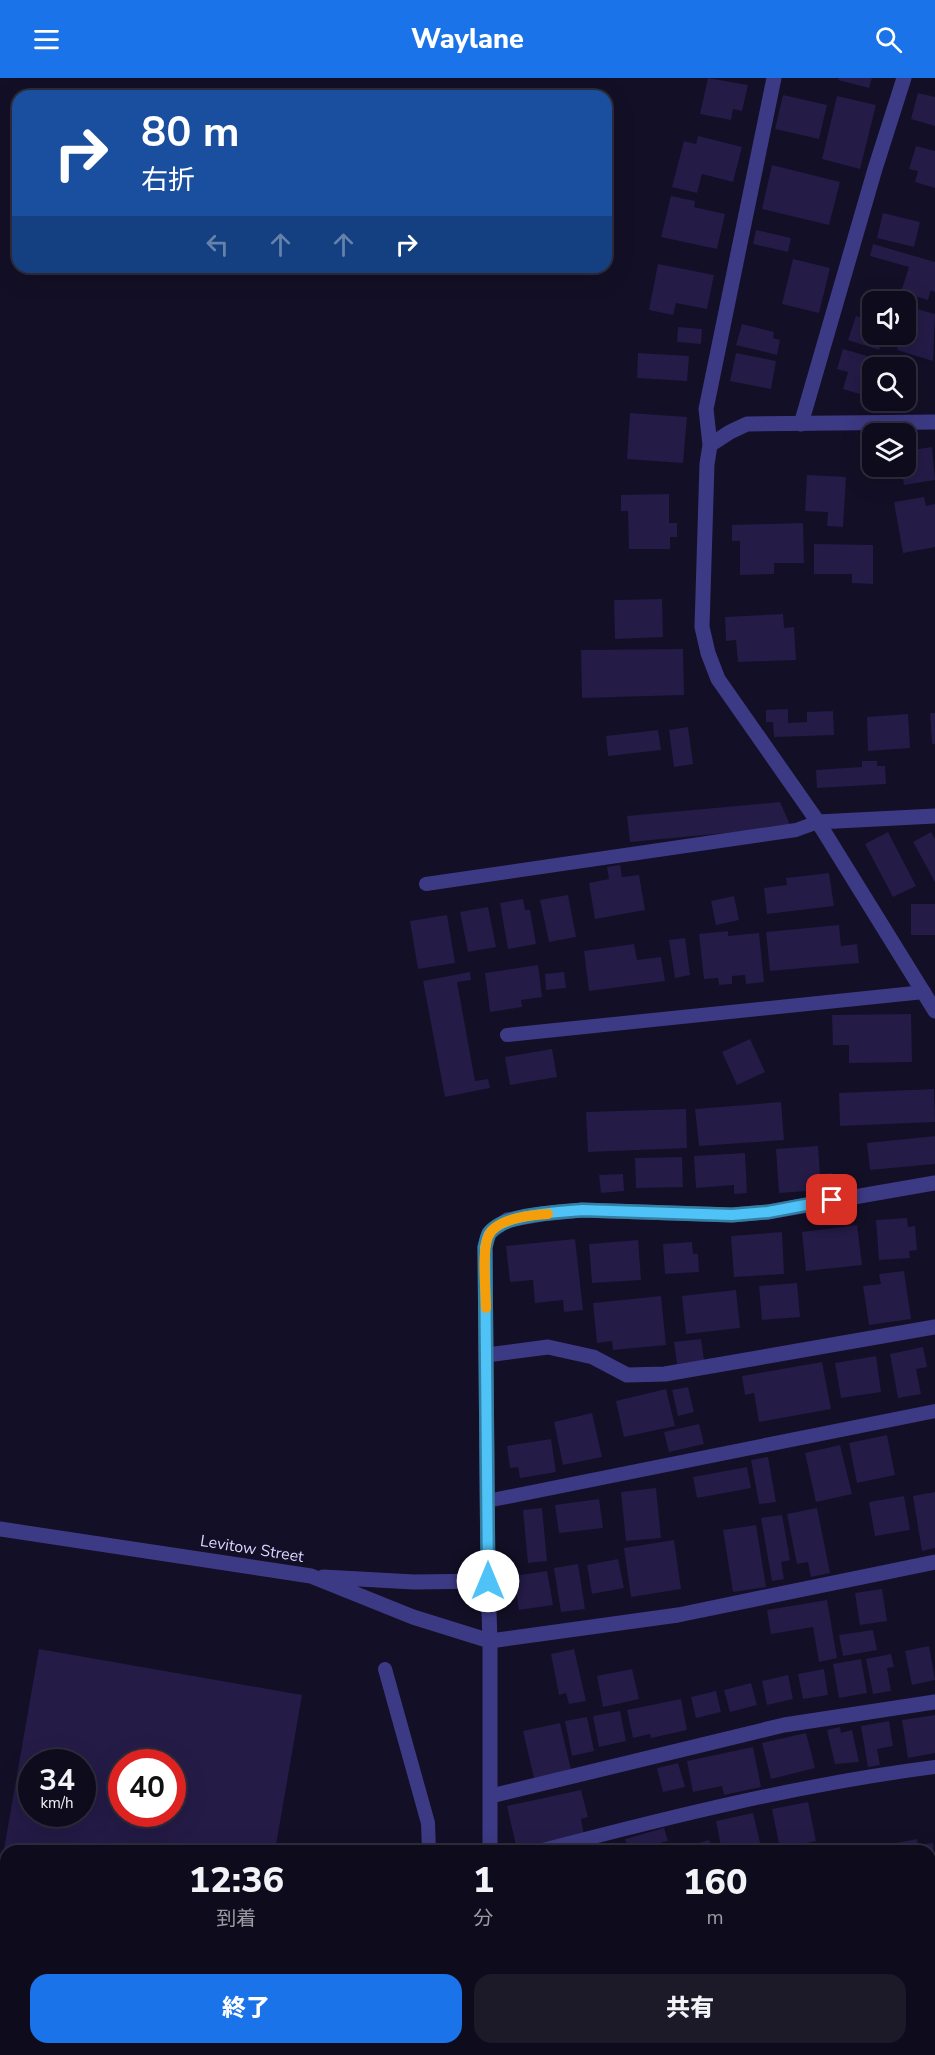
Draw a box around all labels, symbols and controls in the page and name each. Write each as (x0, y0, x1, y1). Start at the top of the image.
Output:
text: Waylane (411, 21, 524, 58)
icon: menu (30, 23, 63, 56)
icon: search (872, 23, 905, 56)
text: 80 m (141, 104, 240, 161)
icon: right (42, 114, 120, 192)
text: 右折 (141, 162, 195, 199)
icon: left (201, 228, 234, 261)
icon: ahead (264, 228, 297, 261)
icon: ahead (327, 228, 360, 261)
icon: right (390, 228, 423, 261)
map controls (862, 291, 916, 477)
button: sound (862, 291, 916, 345)
button: search (862, 357, 916, 411)
button: layers (862, 423, 916, 477)
pin (806, 1174, 857, 1225)
icon: arrive (815, 1183, 848, 1216)
street label: Levitow Street (199, 1530, 306, 1568)
position arrow (456, 1549, 520, 1613)
speed limit sign: 40 (108, 1749, 186, 1827)
text: 34 (39, 1760, 75, 1801)
text: km/h (40, 1793, 74, 1813)
text: 12:36 (188, 1856, 284, 1905)
text: 1 (473, 1856, 494, 1905)
text: 160 (683, 1858, 748, 1907)
text: m (707, 1904, 724, 1931)
text: 到着 (216, 1905, 256, 1932)
text: 分 (473, 1905, 493, 1932)
button: 終了 (30, 1974, 462, 2043)
button: 共有 (474, 1974, 906, 2043)

